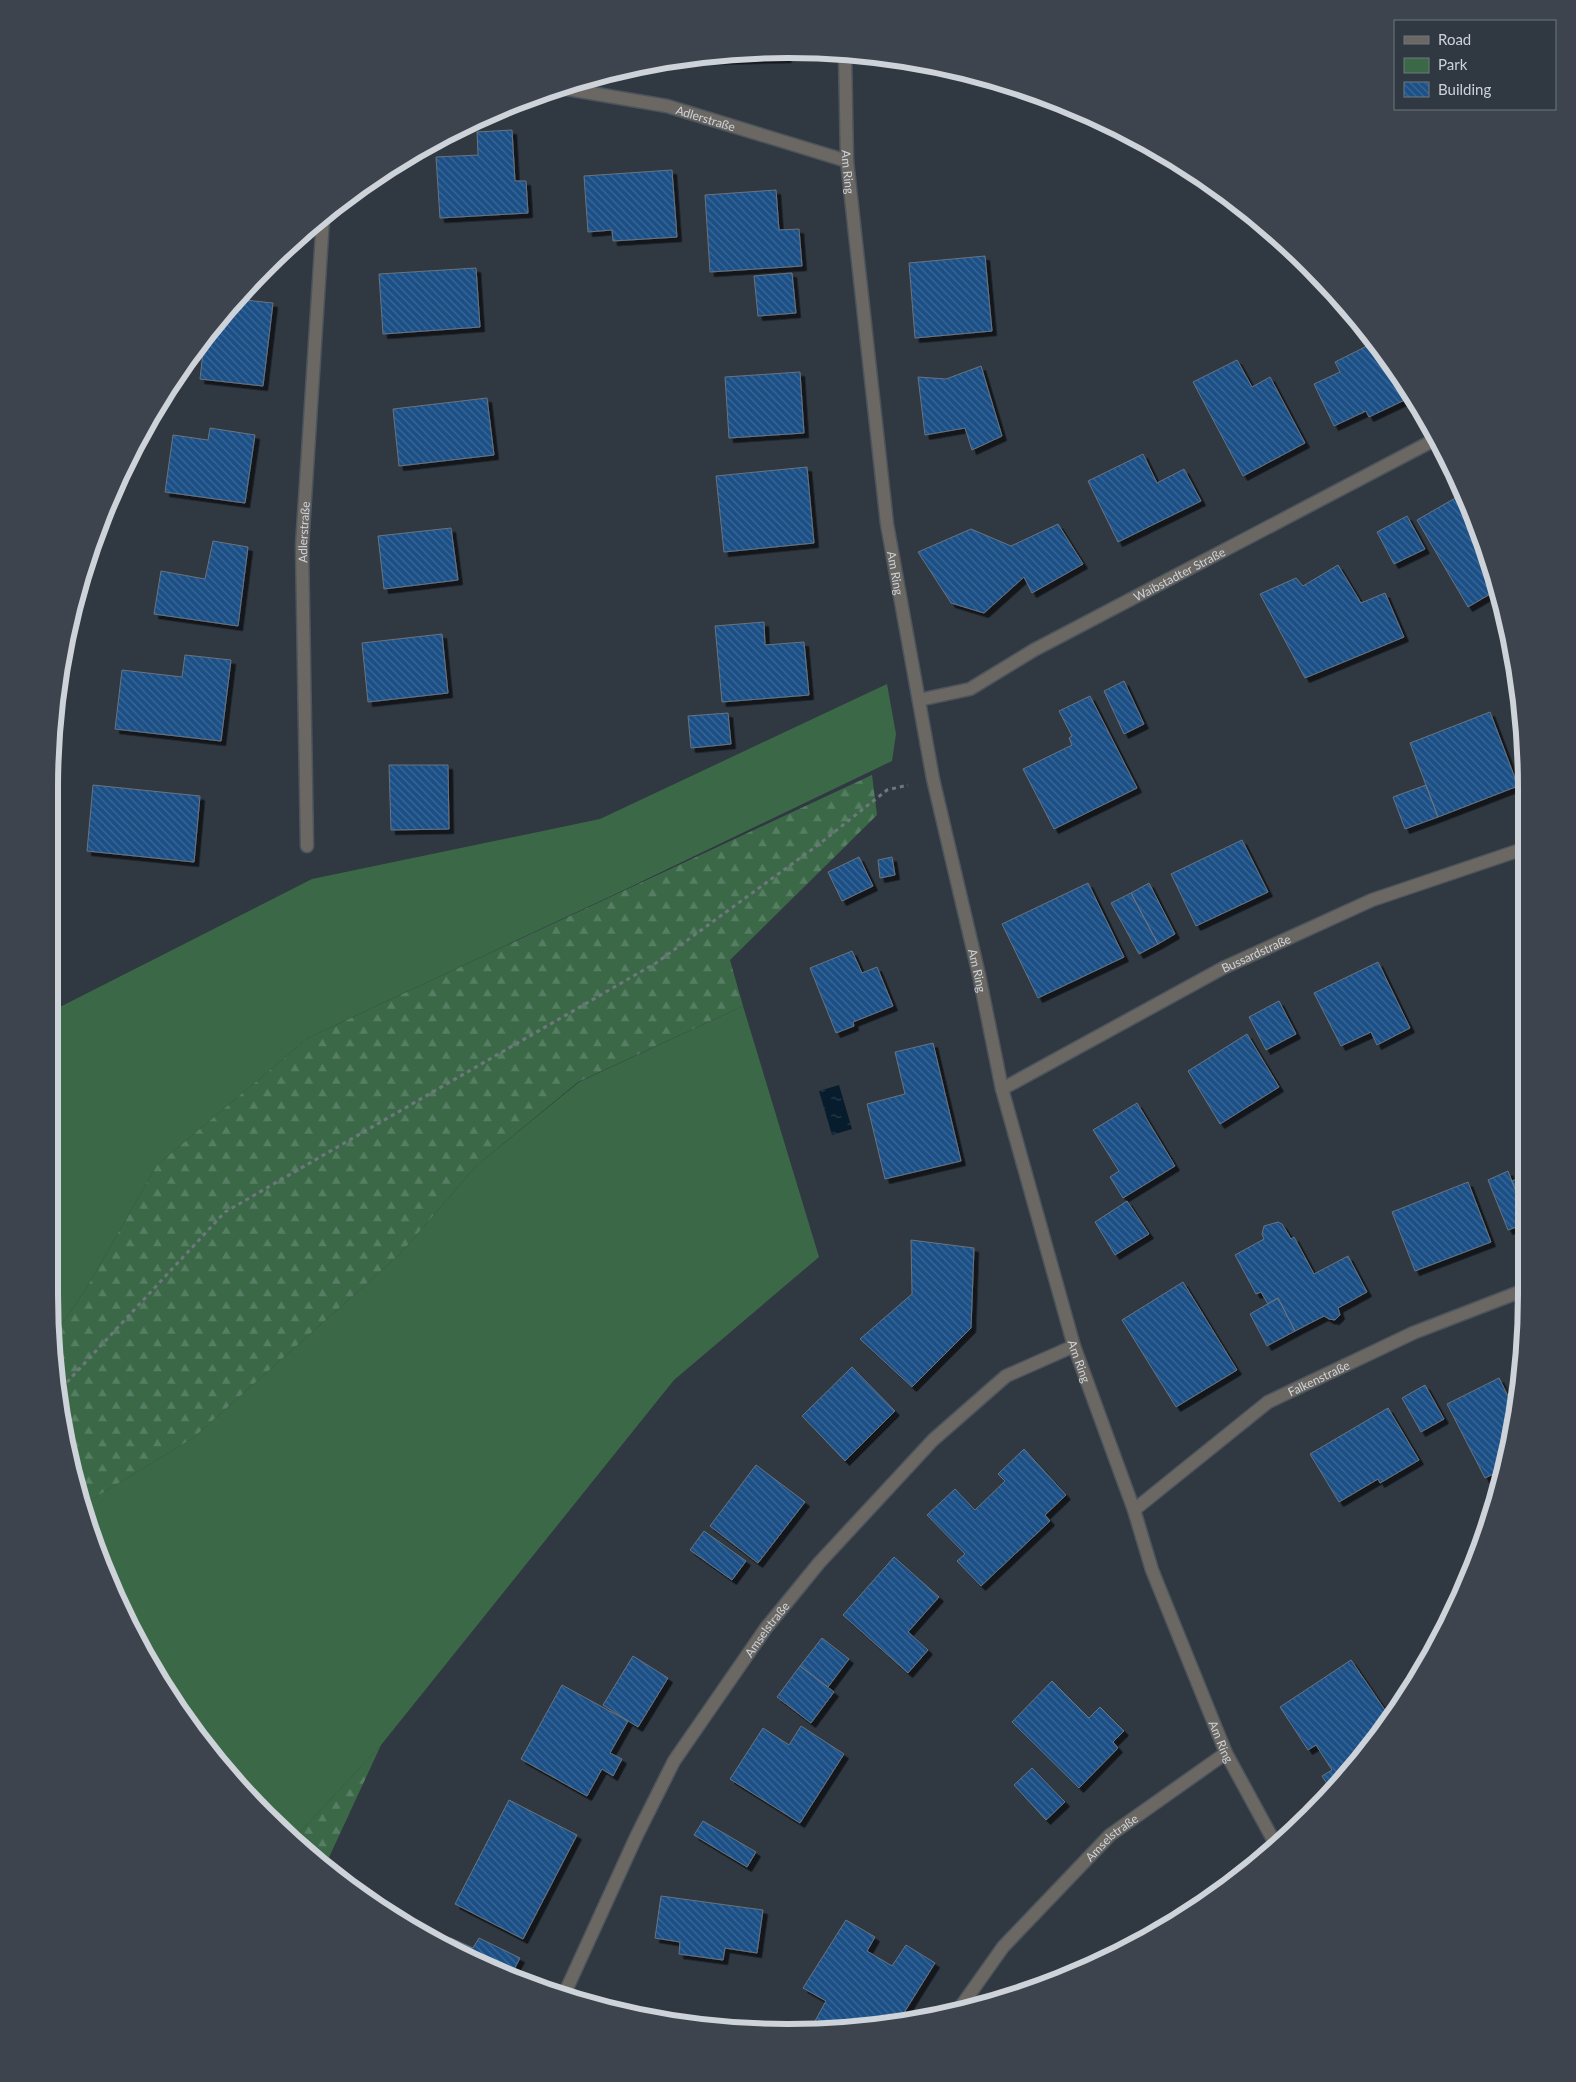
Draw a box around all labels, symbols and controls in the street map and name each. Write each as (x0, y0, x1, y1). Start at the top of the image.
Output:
legend (1394, 20, 1556, 110)
text: Road (1438, 30, 1471, 48)
text: Park (1438, 55, 1468, 73)
text: Building (1438, 80, 1491, 98)
street label: Adlerstraße (674, 102, 737, 134)
street label: Am Ring (839, 150, 858, 195)
street label: Adlerstraße (294, 501, 312, 563)
street label: Waibstadter Straße (1131, 544, 1228, 604)
street label: Am Ring (885, 550, 907, 596)
street label: Bussardstraße (1219, 931, 1293, 975)
street label: Am Ring (966, 947, 990, 994)
street label: Am Ring (1065, 1338, 1094, 1385)
street label: Falkenstraße (1285, 1357, 1352, 1399)
street label: Amselstraße (741, 1598, 792, 1660)
street label: Am Ring (1206, 1718, 1237, 1765)
street label: Amselstraße (1082, 1810, 1141, 1864)

